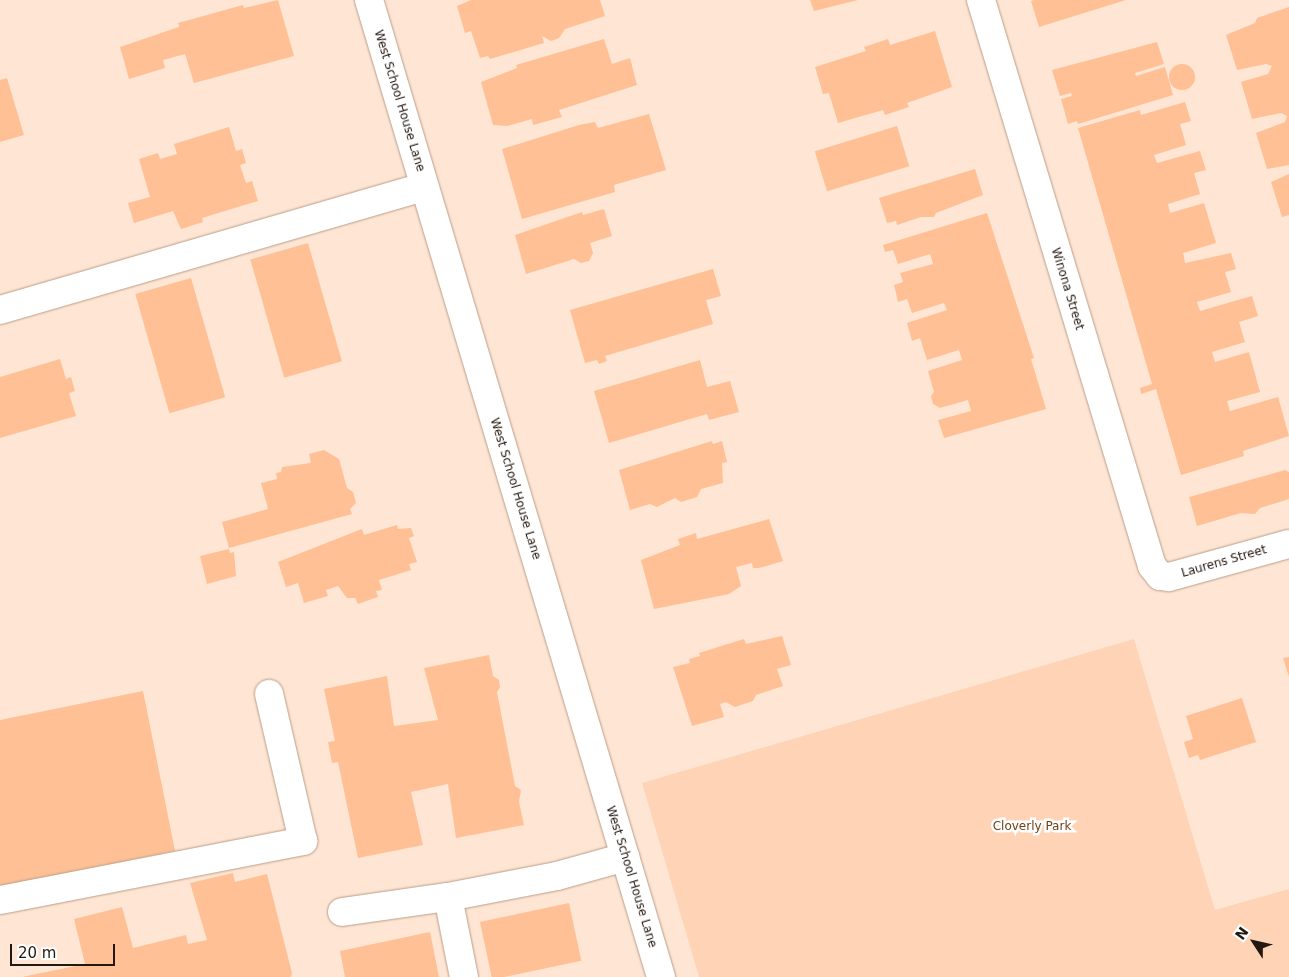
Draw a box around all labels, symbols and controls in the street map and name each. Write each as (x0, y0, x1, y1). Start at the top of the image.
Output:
street label: West School House Lane (371, 28, 427, 174)
street label: Winona Street (1048, 246, 1086, 332)
street label: West School House Lane (487, 416, 543, 562)
street label: Laurens Street (1180, 543, 1268, 581)
street label: West School House Lane (603, 804, 659, 950)
park label: Cloverly Park (993, 820, 1071, 834)
north arrow (1229, 917, 1279, 967)
text: N (1232, 924, 1252, 943)
scale bar (12, 934, 118, 966)
text: 20 m (18, 944, 56, 962)

